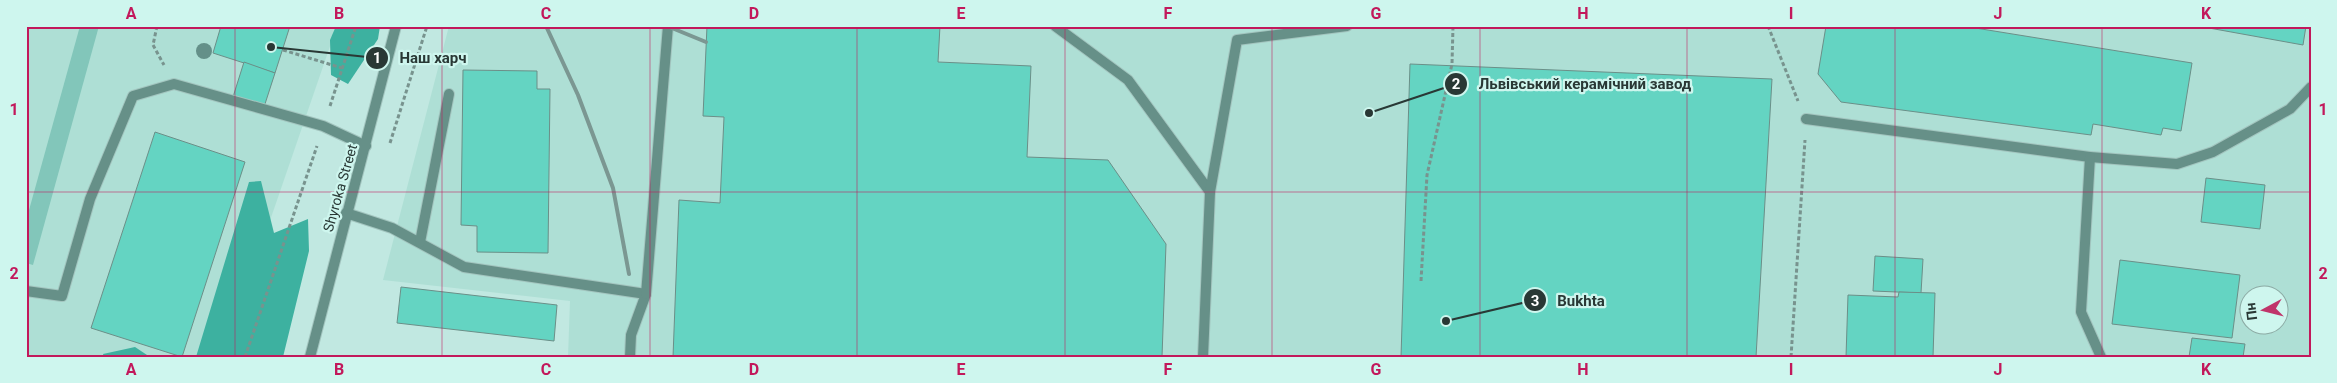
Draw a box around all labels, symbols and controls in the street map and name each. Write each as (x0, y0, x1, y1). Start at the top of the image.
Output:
text: A (126, 4, 137, 23)
text: B (334, 4, 344, 23)
text: C (541, 4, 551, 23)
text: D (749, 4, 759, 23)
text: E (957, 4, 966, 23)
text: F (1164, 4, 1173, 23)
text: G (1371, 4, 1382, 23)
text: H (1577, 4, 1589, 23)
text: I (1789, 4, 1793, 23)
text: J (1994, 4, 2002, 23)
text: K (2201, 4, 2212, 23)
callout: Наш харч (364, 43, 477, 73)
text: 1 (373, 49, 381, 67)
text: Наш харч (399, 49, 467, 67)
callout: Львівський керамічний завод (1444, 69, 1701, 99)
text: 2 (1452, 75, 1461, 93)
text: Львівський керамічний завод (1479, 75, 1692, 93)
text: 1 (9, 100, 19, 119)
text: 1 (2318, 100, 2328, 119)
street label: Shyroka Street (320, 142, 360, 234)
text: 2 (9, 264, 19, 283)
text: 2 (2318, 264, 2328, 283)
callout: Bukhta (1522, 285, 1615, 315)
north arrow (2240, 286, 2290, 336)
text: 3 (1531, 292, 1539, 310)
text: Bukhta (1557, 292, 1605, 310)
text: Пн (2242, 302, 2260, 321)
text: A (126, 360, 137, 379)
text: B (334, 360, 344, 379)
text: C (541, 360, 551, 379)
text: D (749, 360, 759, 379)
text: E (957, 360, 966, 379)
text: F (1164, 360, 1173, 379)
text: G (1371, 360, 1382, 379)
text: H (1577, 360, 1589, 379)
text: I (1789, 360, 1793, 379)
text: J (1994, 360, 2002, 379)
text: K (2201, 360, 2212, 379)

